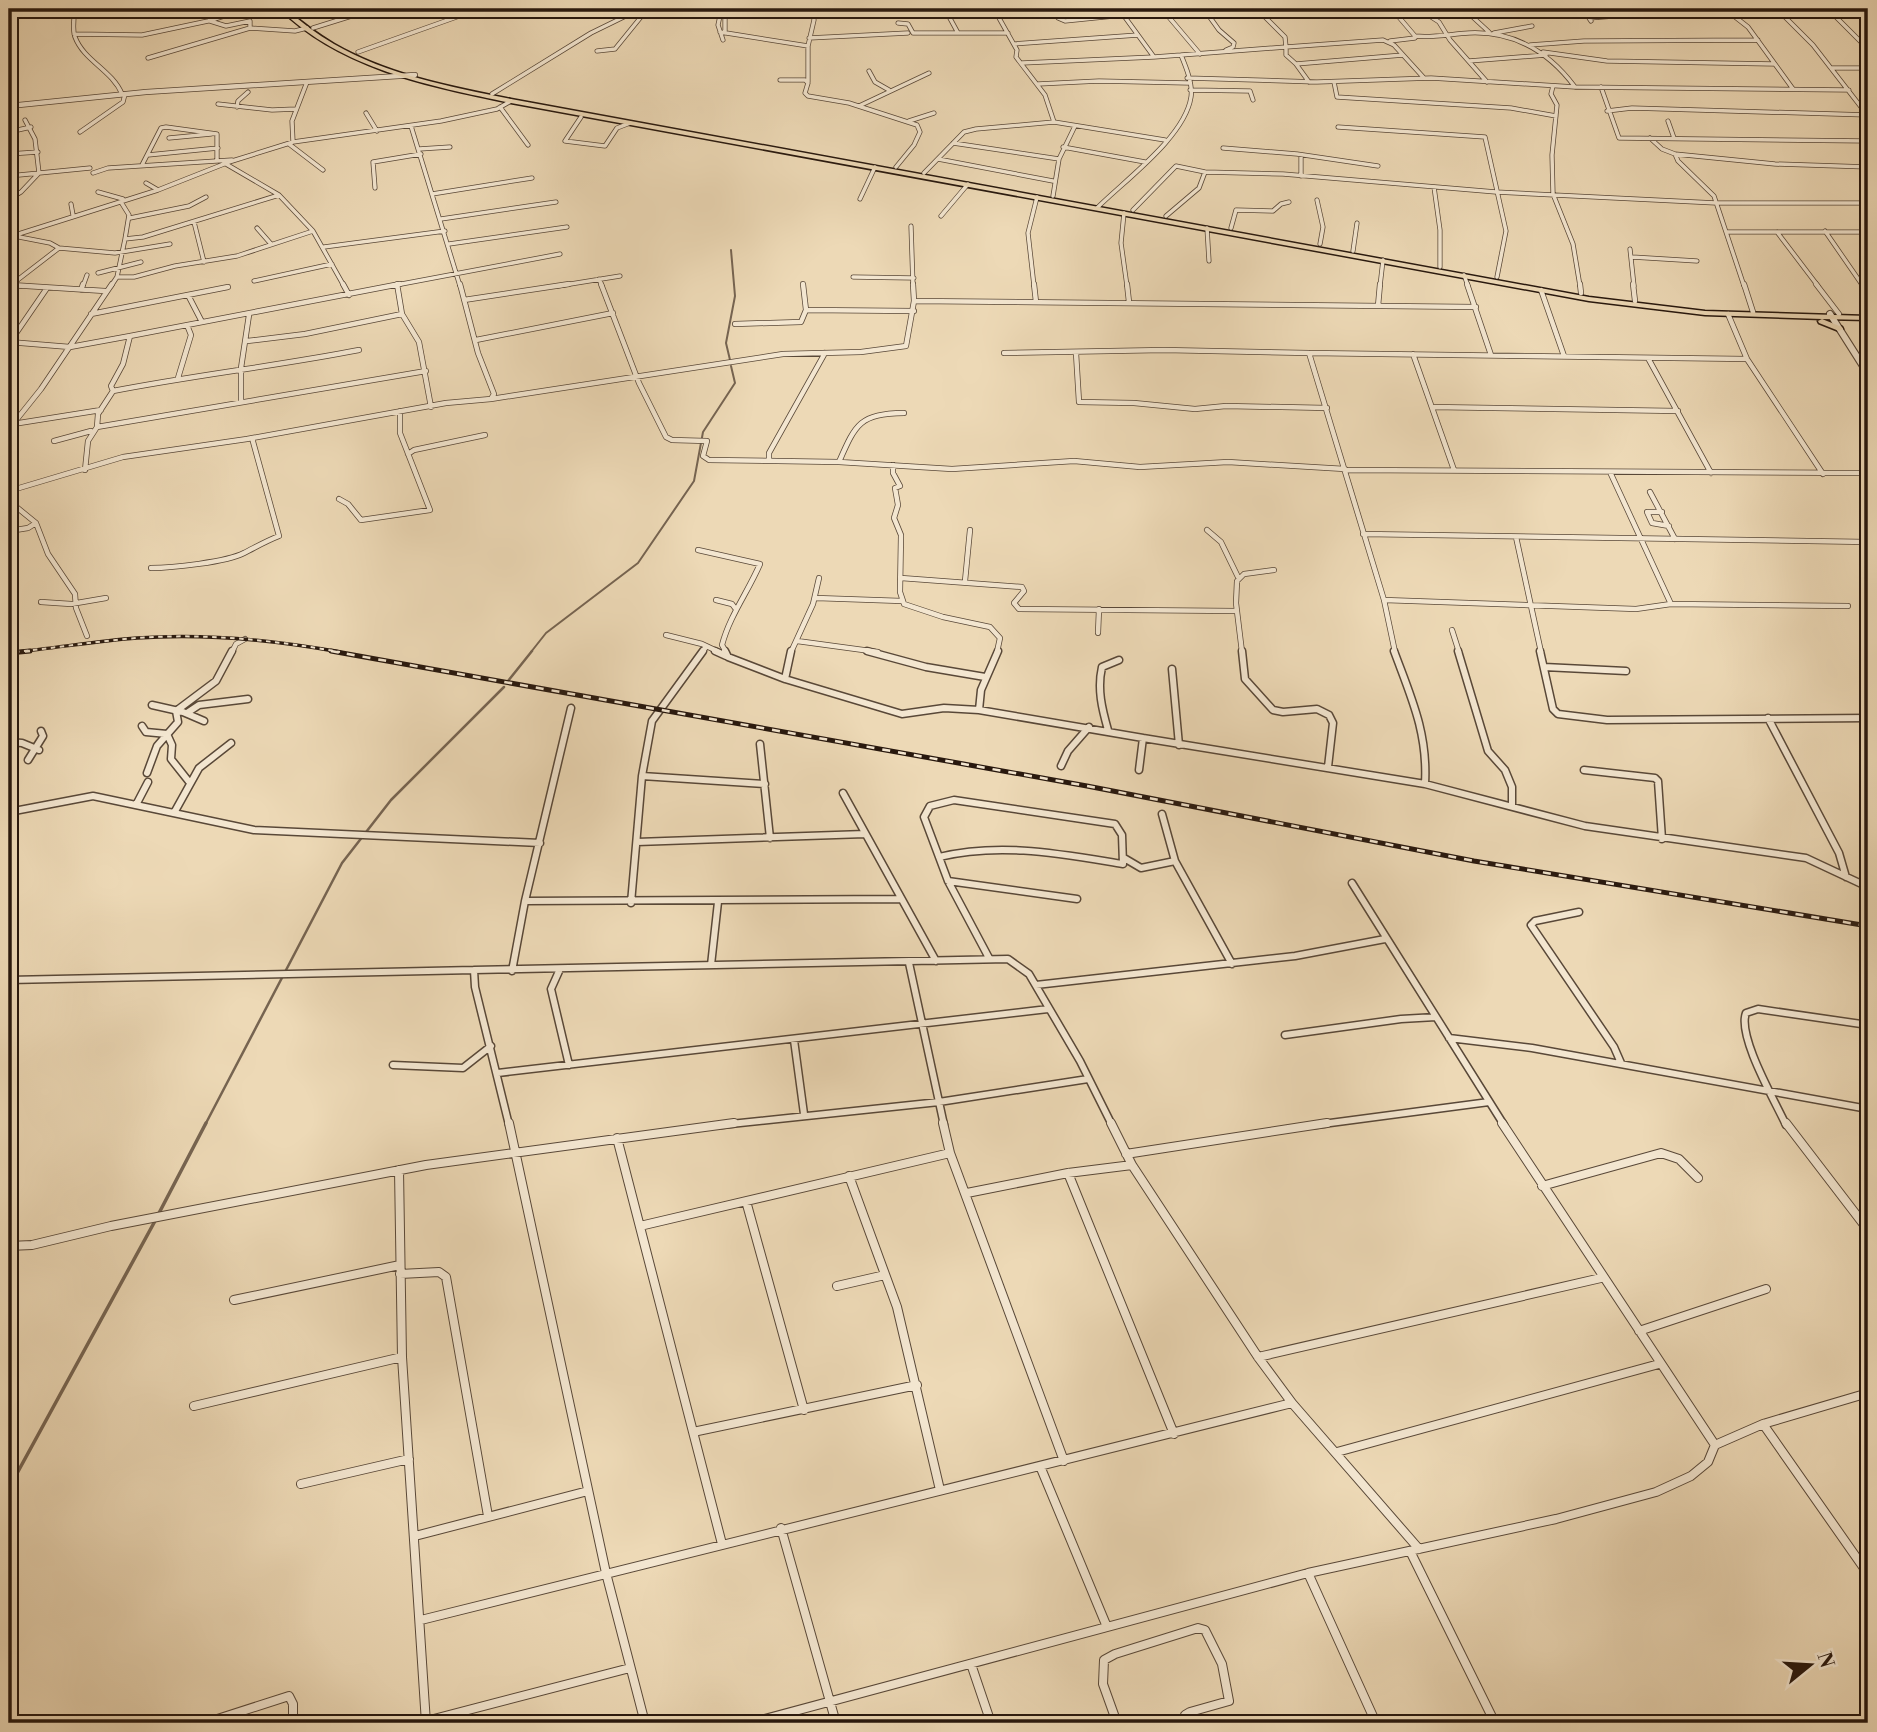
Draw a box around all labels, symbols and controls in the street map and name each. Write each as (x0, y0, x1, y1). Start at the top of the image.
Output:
north arrow (1776, 1630, 1846, 1700)
text: N (1811, 1649, 1839, 1671)

